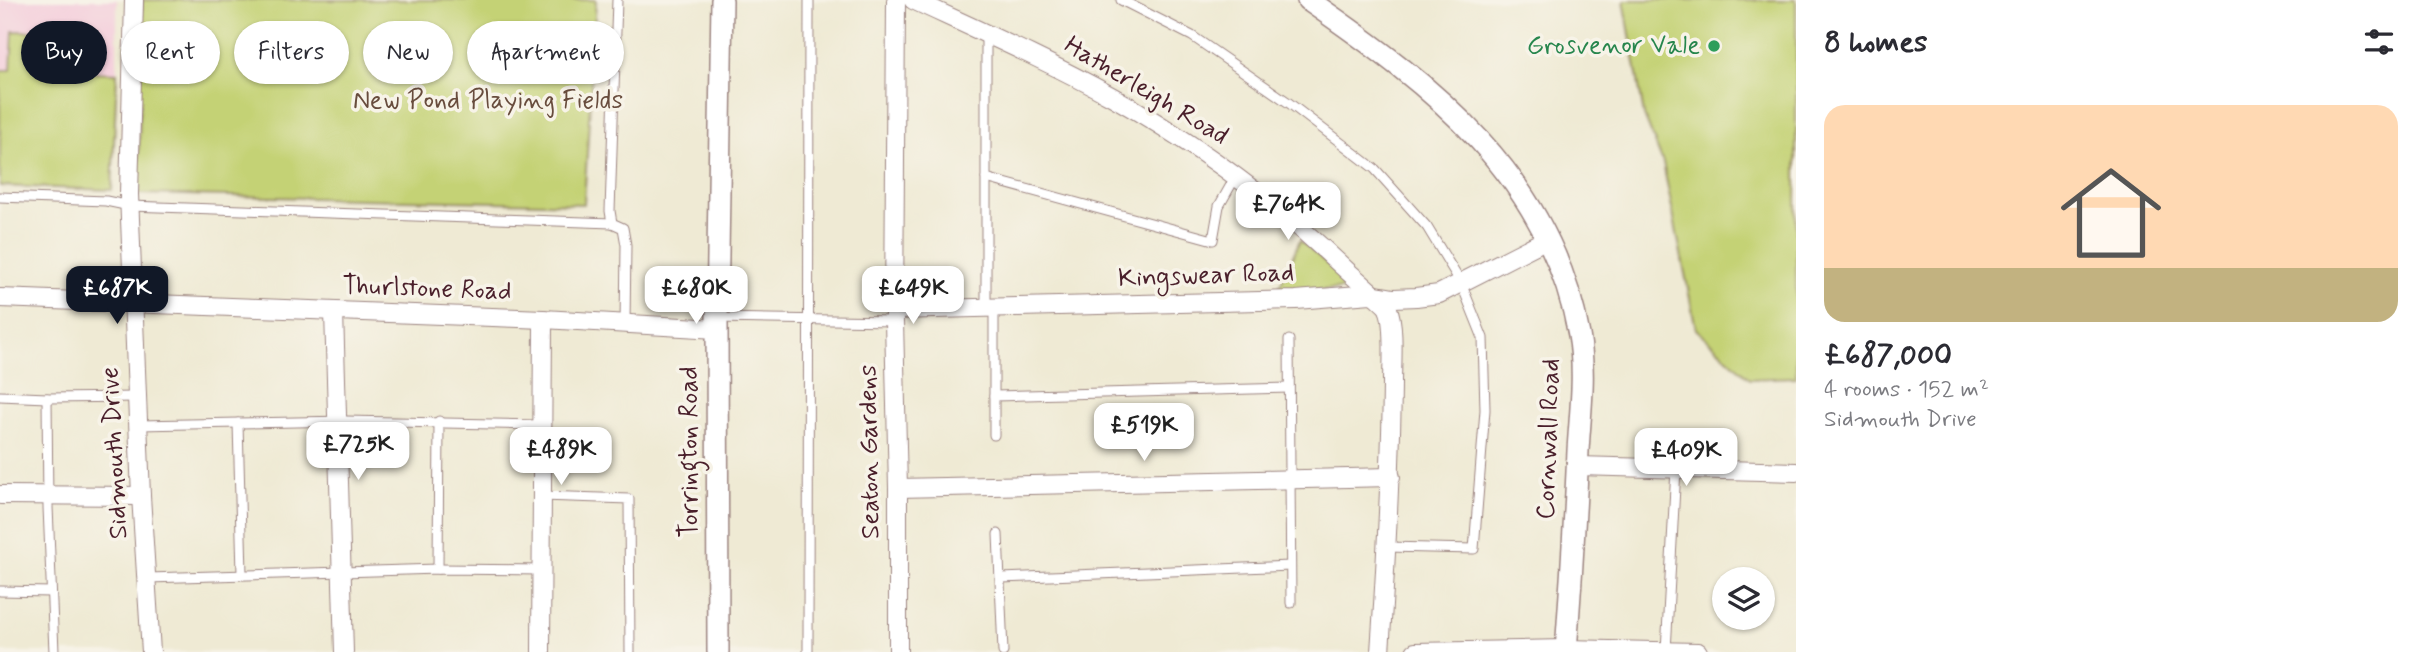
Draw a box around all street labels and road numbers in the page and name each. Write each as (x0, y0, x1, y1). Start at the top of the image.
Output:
street label: Hatherleigh Road (1058, 29, 1234, 153)
street label: Kingswear Road (1117, 256, 1295, 298)
street label: Thurlstone Road (342, 269, 512, 309)
street label: Cornwall Road (1529, 358, 1569, 520)
street label: Seaton Gardens (851, 364, 889, 540)
street label: Sidmouth Drive (94, 366, 136, 540)
street label: Torrington Road (673, 366, 710, 538)

